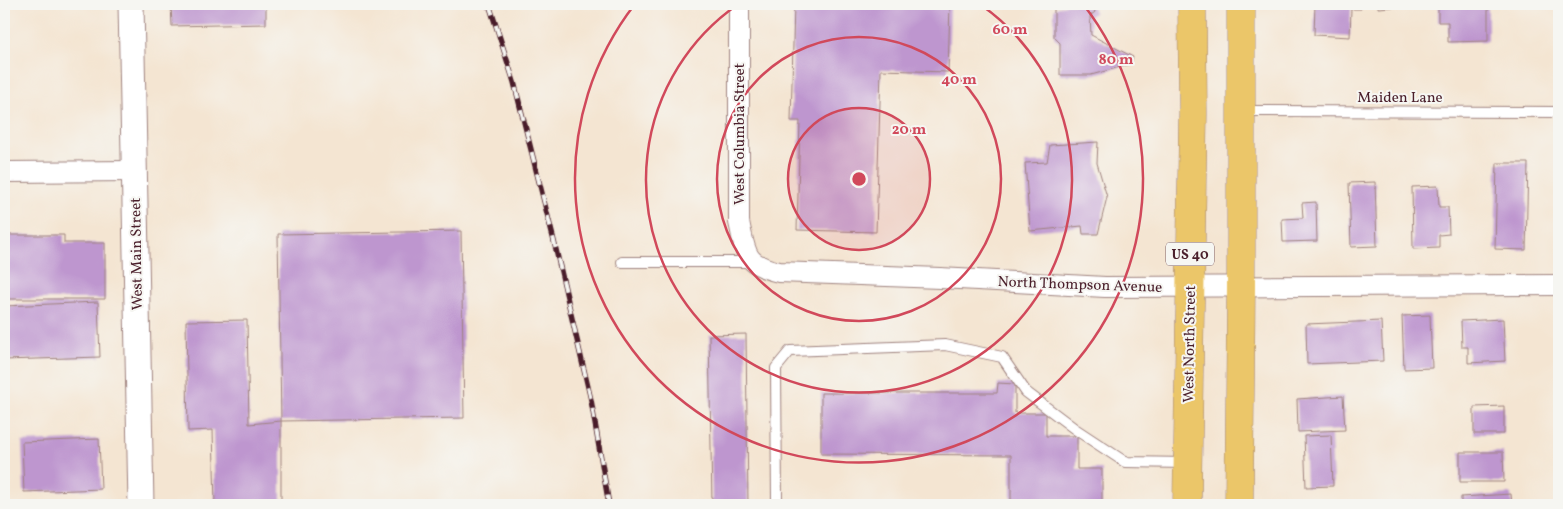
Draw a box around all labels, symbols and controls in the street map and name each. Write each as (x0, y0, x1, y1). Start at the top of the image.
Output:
text: 60 m (993, 20, 1028, 41)
text: 80 m (1099, 50, 1134, 71)
street label: West Columbia Street (730, 63, 751, 205)
text: 40 m (941, 70, 977, 91)
street label: Maiden Lane (1357, 88, 1443, 109)
text: 20 m (892, 120, 927, 141)
centre of rings (850, 170, 868, 188)
street label: West Main Street (126, 197, 149, 311)
road number: US 40 (1166, 242, 1214, 266)
street label: North Thompson Avenue (997, 272, 1163, 299)
street label: West North Street (1179, 285, 1202, 403)

